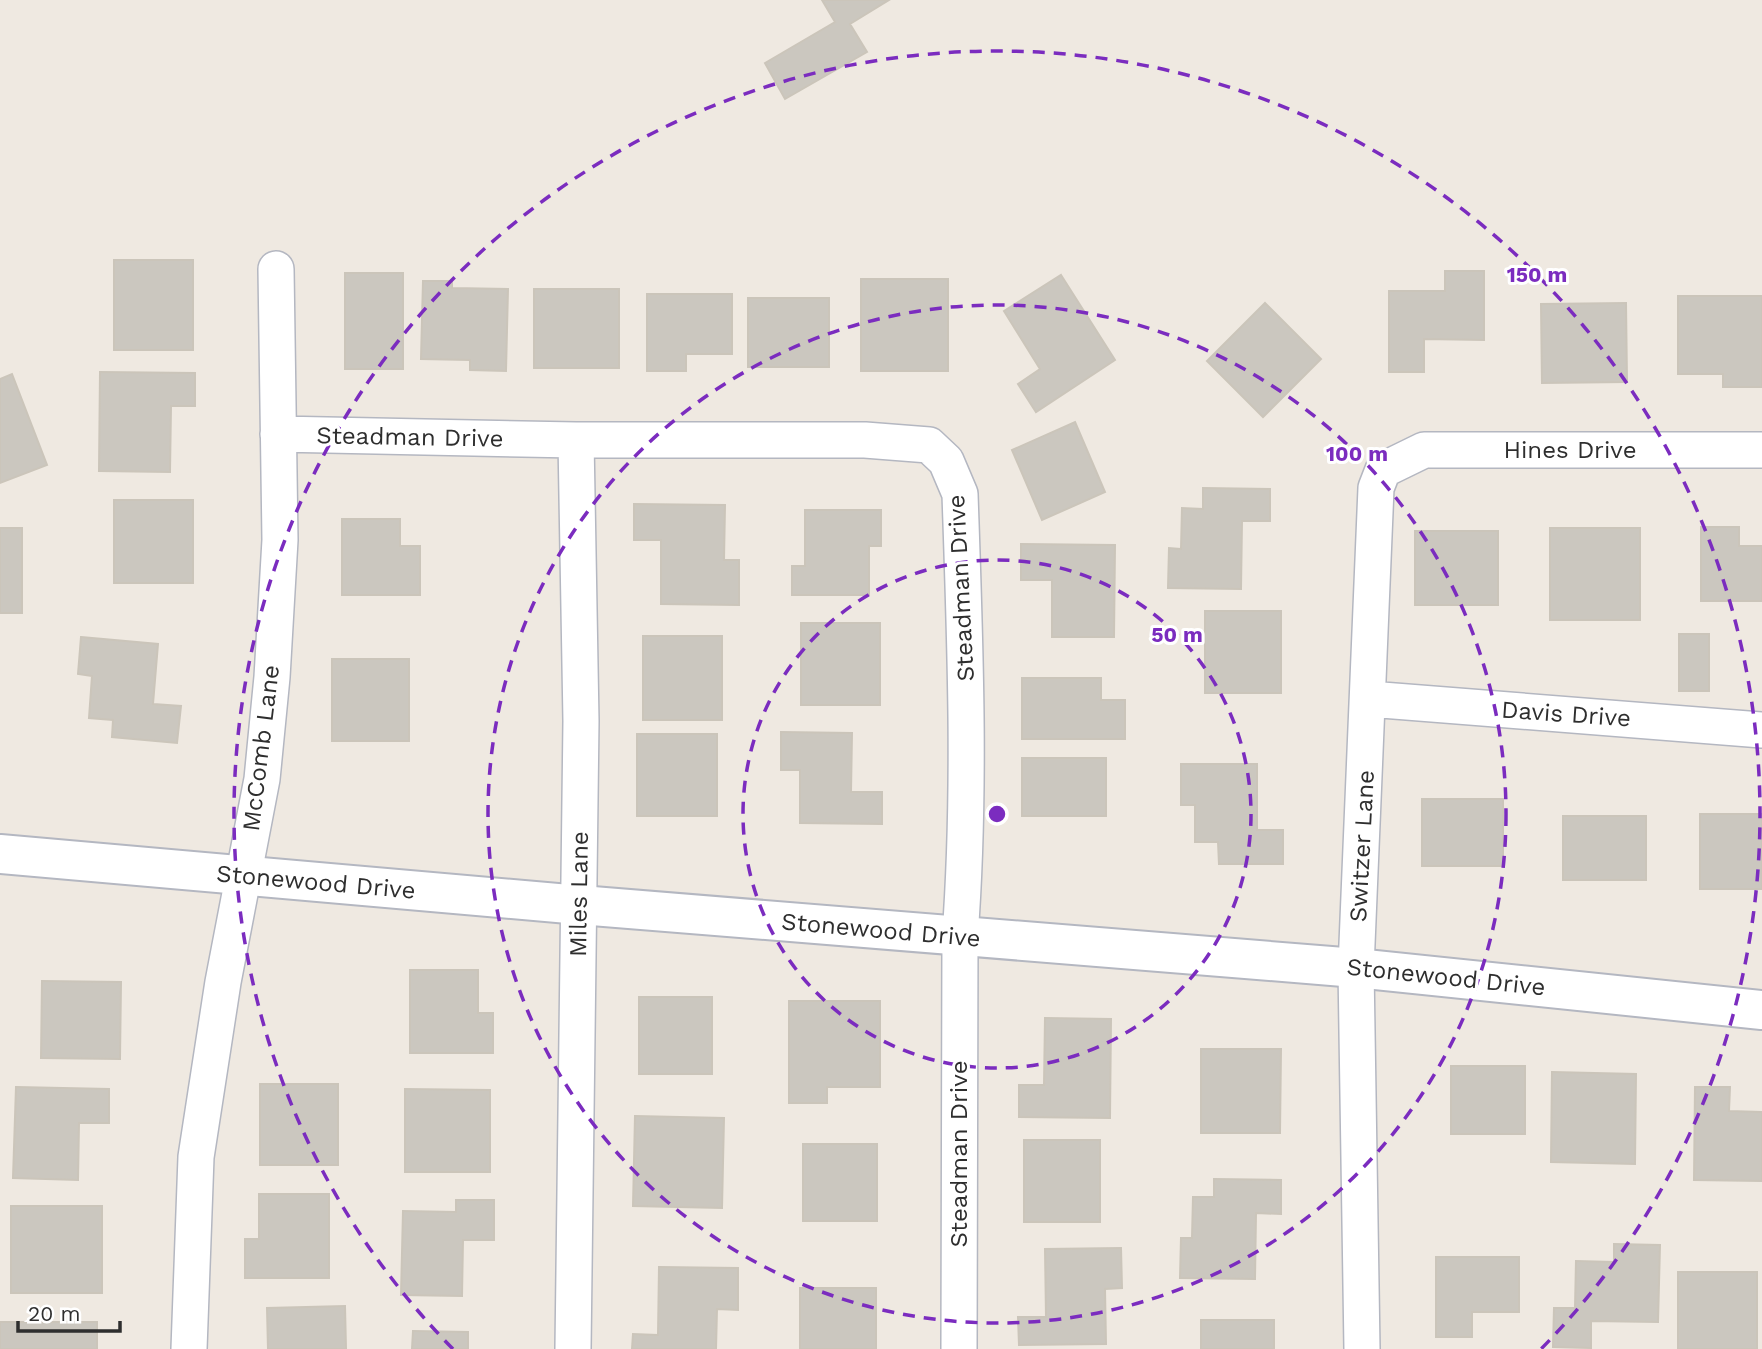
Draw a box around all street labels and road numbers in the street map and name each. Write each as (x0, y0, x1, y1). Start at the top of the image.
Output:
street label: Steadman Drive (316, 421, 504, 453)
street label: Hines Drive (1503, 436, 1637, 464)
street label: Steadman Drive (942, 494, 980, 682)
street label: McComb Lane (237, 663, 285, 833)
street label: Davis Drive (1500, 696, 1632, 732)
street label: Switzer Lane (1344, 769, 1380, 923)
street label: Miles Lane (564, 831, 594, 957)
street label: Stonewood Drive (215, 859, 417, 905)
street label: Stonewood Drive (780, 907, 982, 953)
street label: Stonewood Drive (1345, 953, 1547, 1001)
street label: Steadman Drive (945, 1060, 973, 1248)

